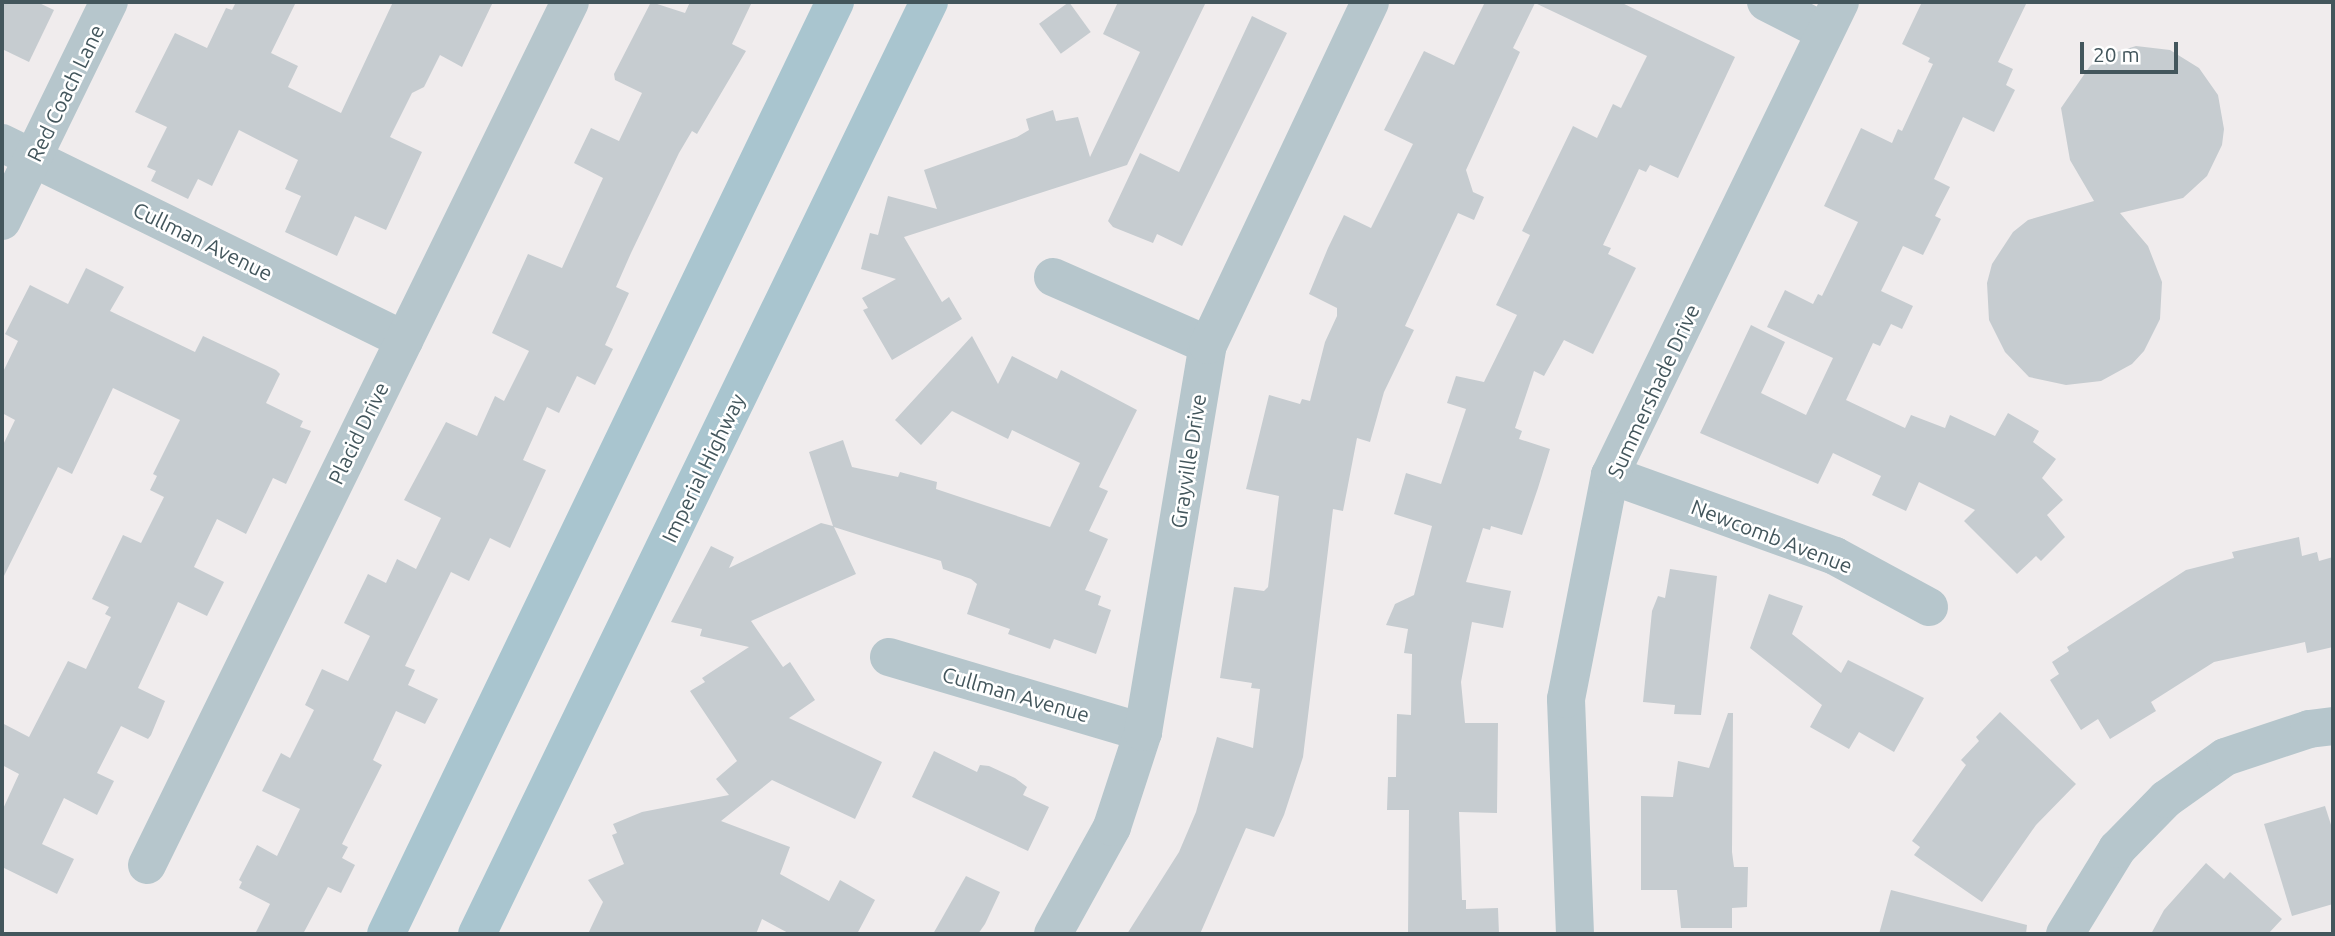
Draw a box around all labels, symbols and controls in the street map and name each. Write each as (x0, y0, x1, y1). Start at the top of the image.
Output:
street label: Red Coach Lane (21, 20, 109, 166)
scale bar (2083, 28, 2181, 72)
text: 20 m (2093, 42, 2140, 66)
street label: Cullman Avenue (129, 196, 277, 286)
street label: Summershade Drive (1602, 300, 1704, 482)
street label: Placid Drive (322, 378, 394, 488)
street label: Imperial Highway (656, 389, 750, 547)
street label: Grayville Drive (1165, 392, 1211, 530)
street label: Newcomb Avenue (1688, 494, 1856, 578)
street label: Cullman Avenue (939, 661, 1093, 727)

